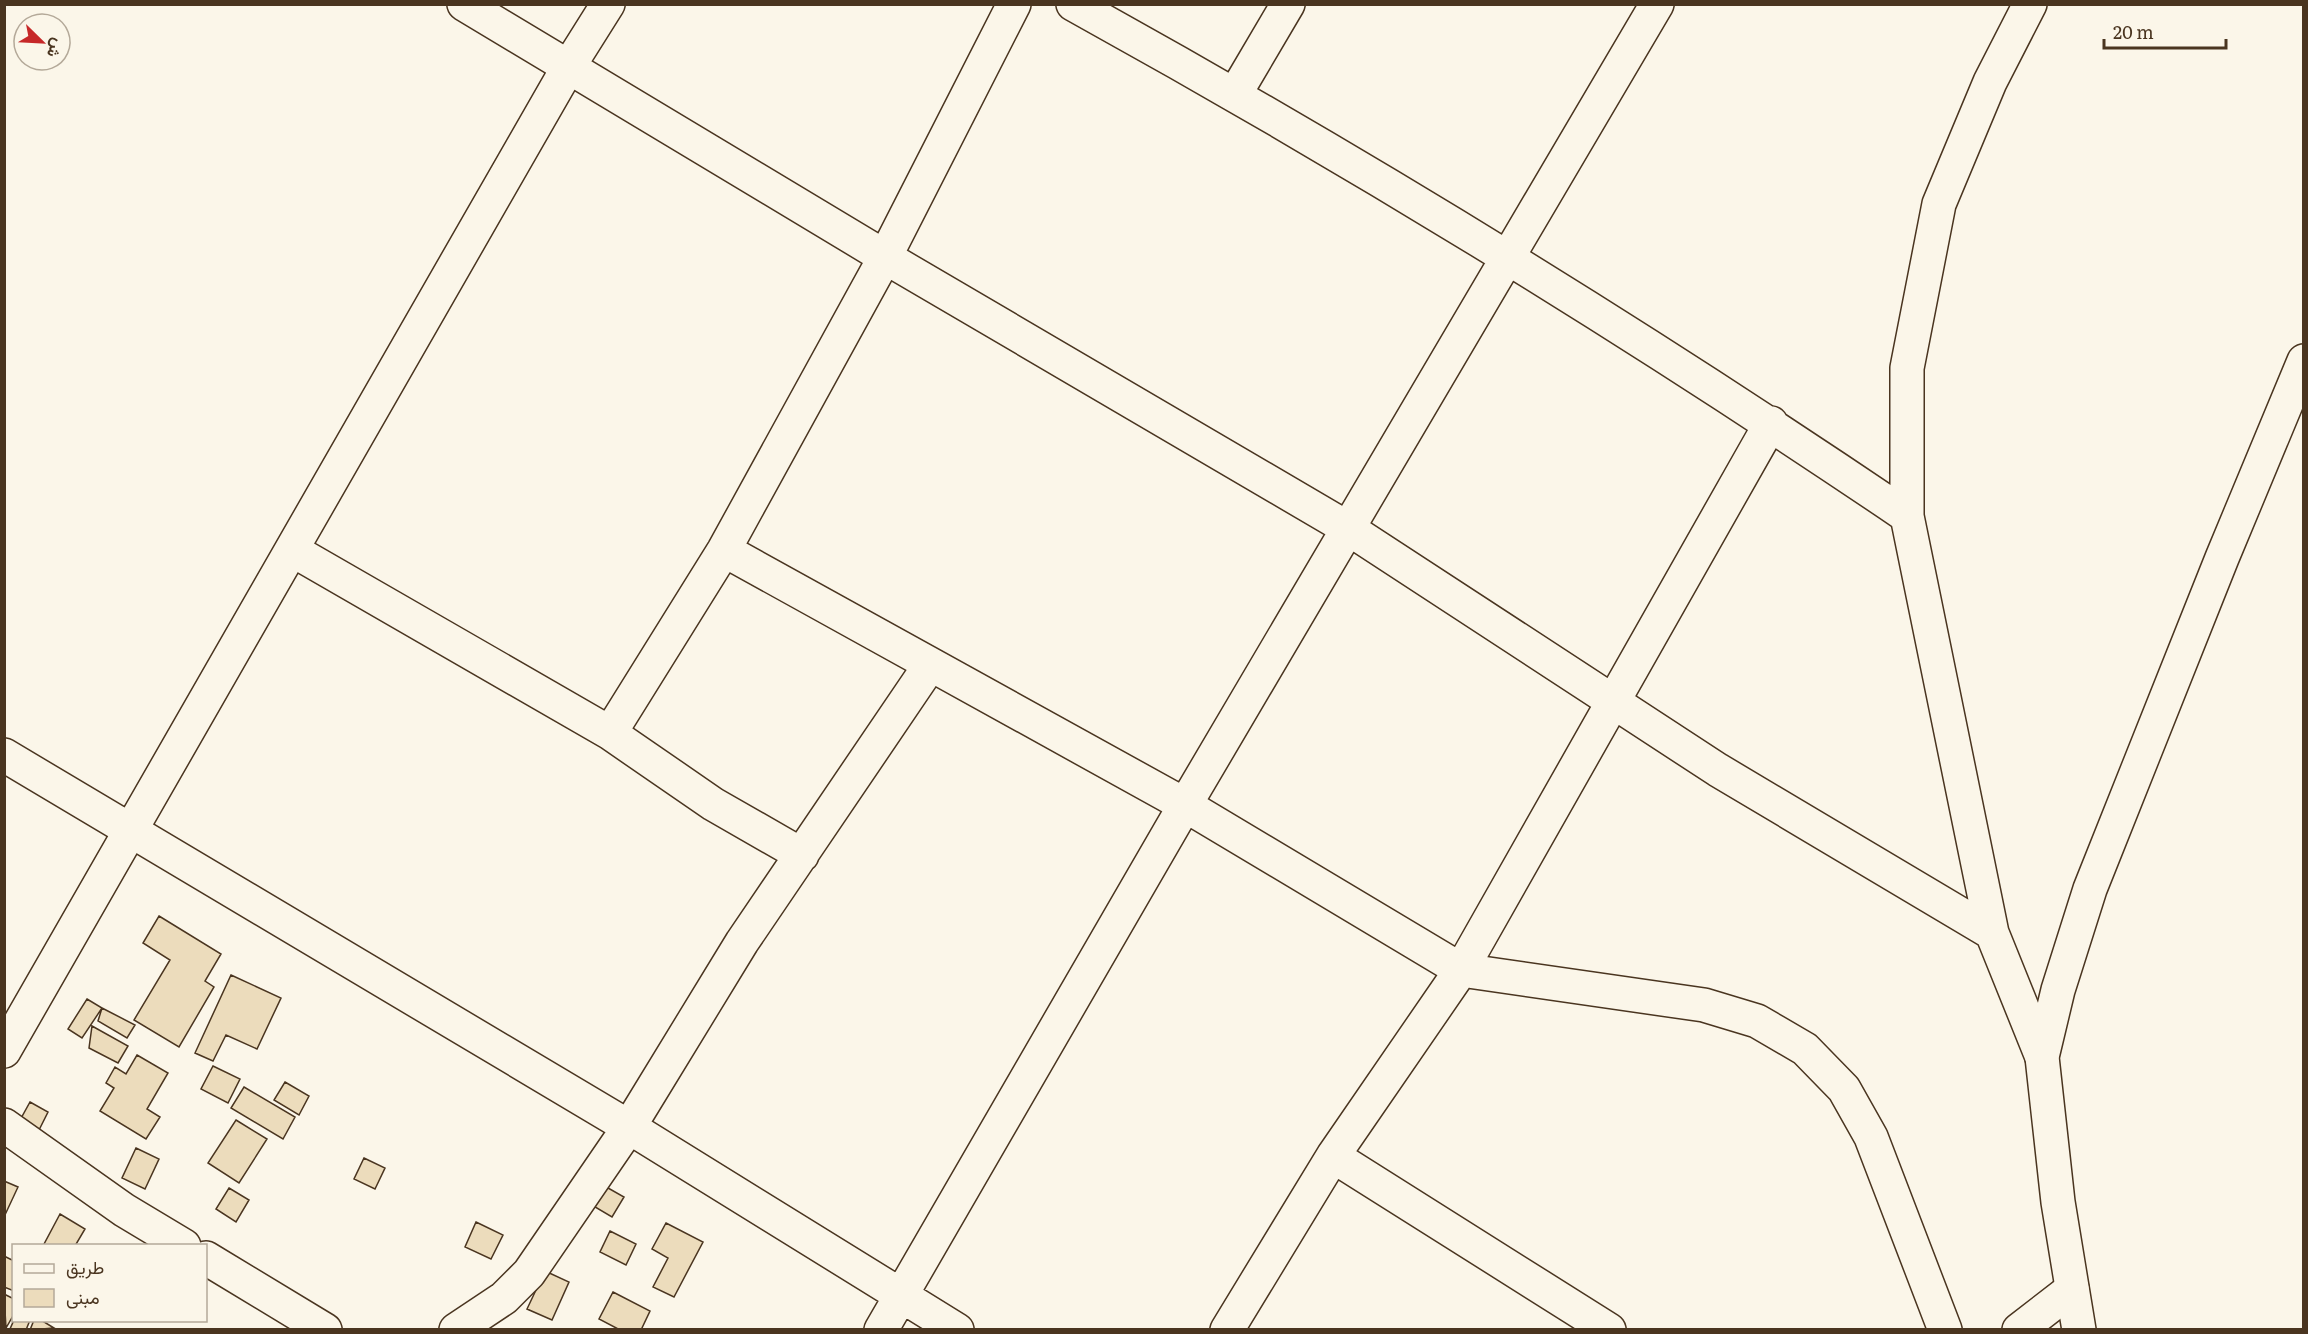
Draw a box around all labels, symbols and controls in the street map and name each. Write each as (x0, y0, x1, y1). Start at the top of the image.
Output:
north arrow (12, 12, 72, 72)
scale bar (2104, 12, 2226, 50)
text: 20 m (2113, 18, 2154, 45)
text: ش (42, 35, 71, 62)
legend (12, 1244, 207, 1322)
text: طريق (66, 1253, 104, 1280)
text: مبنى (66, 1283, 100, 1310)

